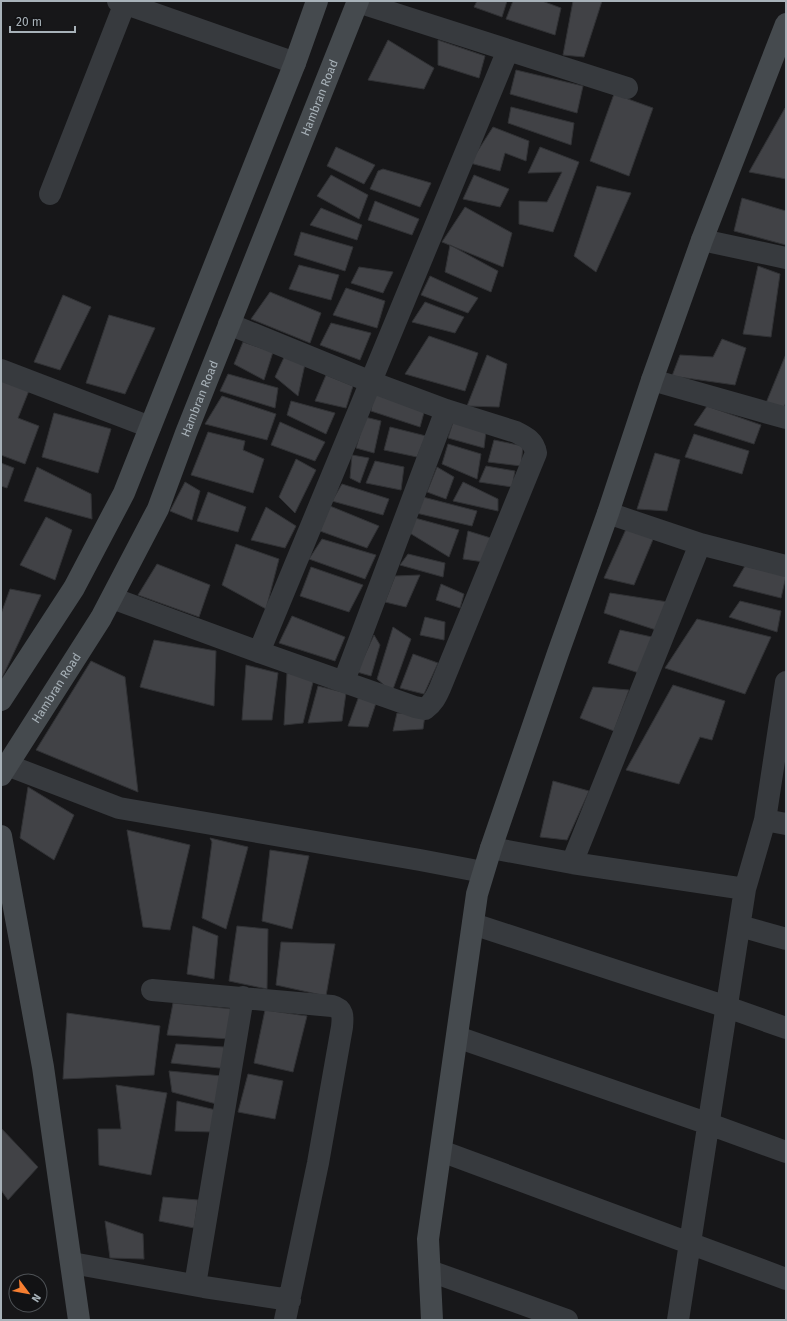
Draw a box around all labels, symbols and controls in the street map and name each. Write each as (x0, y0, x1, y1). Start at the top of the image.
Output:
scale bar (10, 8, 75, 34)
text: 20 m (16, 15, 42, 29)
street label: Hambran Road (298, 58, 341, 138)
street label: Hambran Road (178, 359, 221, 439)
street label: Hambran Road (29, 650, 84, 726)
north arrow (8, 1273, 48, 1313)
text: N (29, 1291, 44, 1305)

